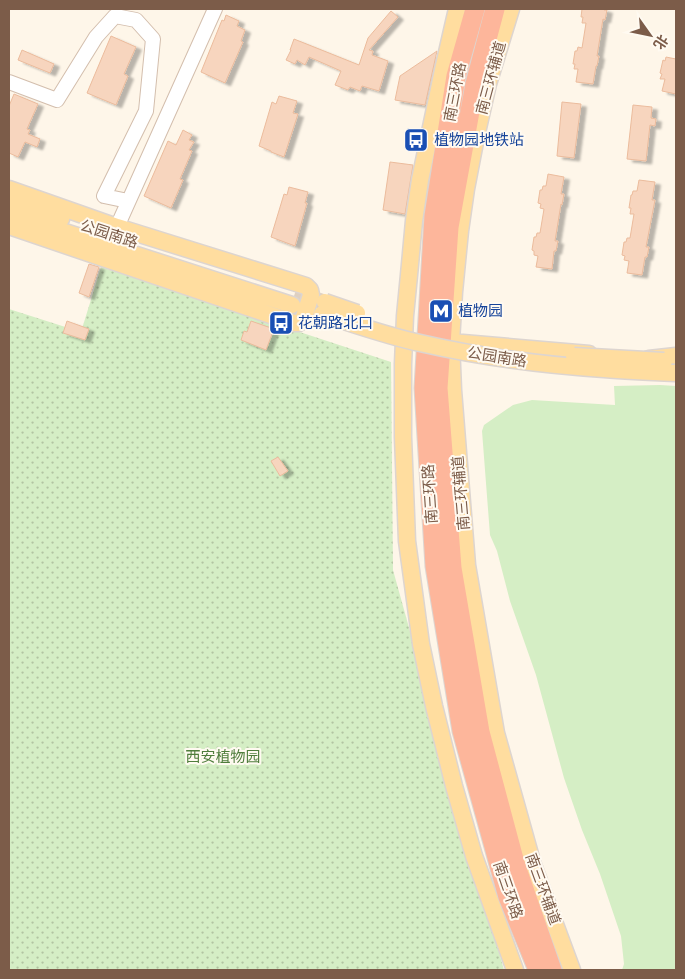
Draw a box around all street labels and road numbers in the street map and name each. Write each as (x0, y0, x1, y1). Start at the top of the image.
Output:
street label: 南三环辅道 (473, 39, 509, 117)
street label: 南三环路 (440, 61, 470, 123)
street label: 公园南路 (78, 216, 140, 252)
street label: 公园南路 (466, 343, 528, 371)
street label: 南三环辅道 (449, 455, 473, 531)
street label: 南三环路 (419, 463, 441, 525)
street label: 南三环辅道 (522, 851, 564, 927)
street label: 南三环路 (490, 859, 526, 921)

